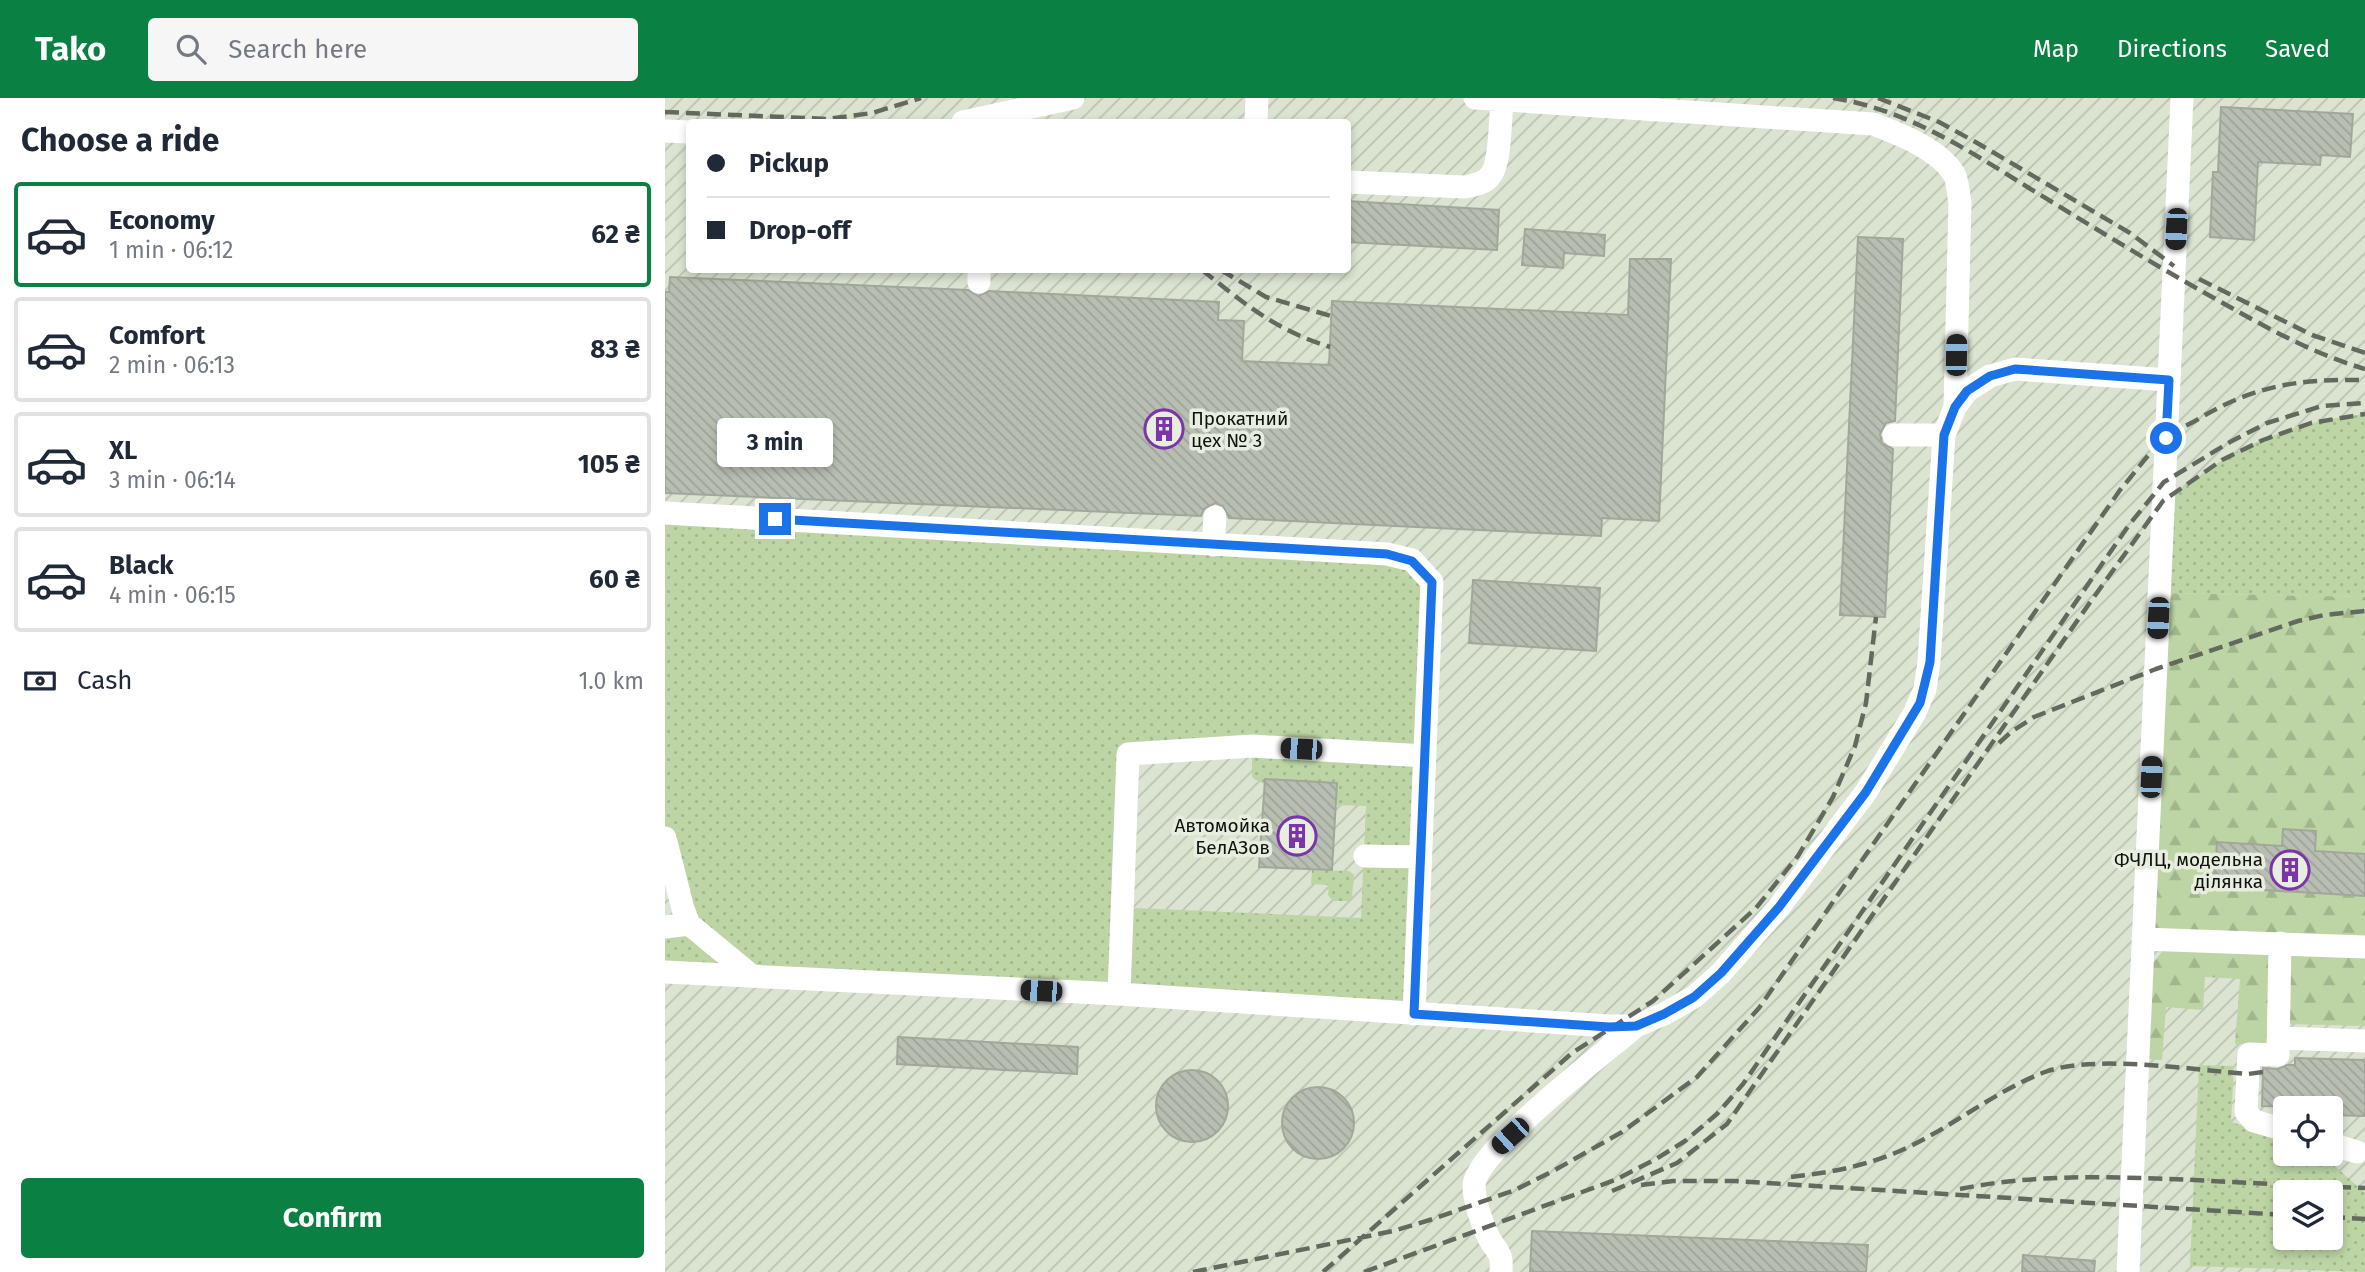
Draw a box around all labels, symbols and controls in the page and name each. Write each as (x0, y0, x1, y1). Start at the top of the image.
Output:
search box (148, 18, 638, 81)
text: Tako (35, 29, 106, 69)
icon: search (172, 30, 210, 68)
text: Search here (228, 34, 367, 65)
text: Map (2033, 35, 2079, 63)
text: Directions (2117, 35, 2227, 63)
text: Saved (2265, 35, 2330, 63)
text: Choose a ride (21, 121, 219, 159)
text: Pickup (749, 148, 829, 179)
icon: car (25, 203, 88, 266)
text: Economy (109, 205, 215, 236)
car (2165, 207, 2188, 251)
text: Drop-off (749, 215, 851, 246)
text: 62 ₴ (591, 219, 640, 250)
text: 1 min · 06:12 (109, 236, 233, 264)
icon: car (25, 318, 88, 381)
text: Comfort (109, 320, 205, 351)
text: 83 ₴ (590, 334, 640, 365)
car (1946, 334, 1967, 376)
text: 2 min · 06:13 (109, 351, 235, 379)
place label: Прокатний цех № 3 (1191, 407, 1288, 452)
building icon: Прокатний цех № 3 (1143, 408, 1185, 450)
callout: 3 min (717, 418, 833, 466)
route start (2150, 422, 2182, 454)
text: 3 min (747, 428, 803, 456)
icon: car (25, 433, 88, 496)
text: XL (109, 435, 137, 466)
text: 105 ₴ (578, 449, 640, 480)
text: 3 min · 06:14 (109, 466, 236, 494)
route end (759, 503, 791, 535)
icon: car (25, 548, 88, 611)
text: Black (109, 550, 174, 581)
text: 60 ₴ (589, 564, 640, 595)
text: 4 min · 06:15 (109, 581, 236, 609)
car (2147, 596, 2170, 640)
icon: cash (21, 662, 59, 700)
text: Cash (77, 665, 133, 696)
text: 1.0 km (578, 667, 644, 695)
car (1280, 737, 1323, 761)
car (2140, 755, 2163, 799)
place label: Автомойка БелАЗов (1174, 814, 1270, 859)
building icon: Автомойка БелАЗов (1276, 815, 1318, 857)
place label: ФЧЛЦ, модельна ділянка (2114, 848, 2263, 893)
building icon: ФЧЛЦ, модельна ділянка (2269, 849, 2311, 891)
car (1020, 979, 1063, 1003)
map controls (2273, 1096, 2343, 1250)
button: locate (2273, 1096, 2343, 1166)
car (1488, 1114, 1533, 1158)
button: Confirm (21, 1178, 644, 1258)
button: layers (2273, 1180, 2343, 1250)

